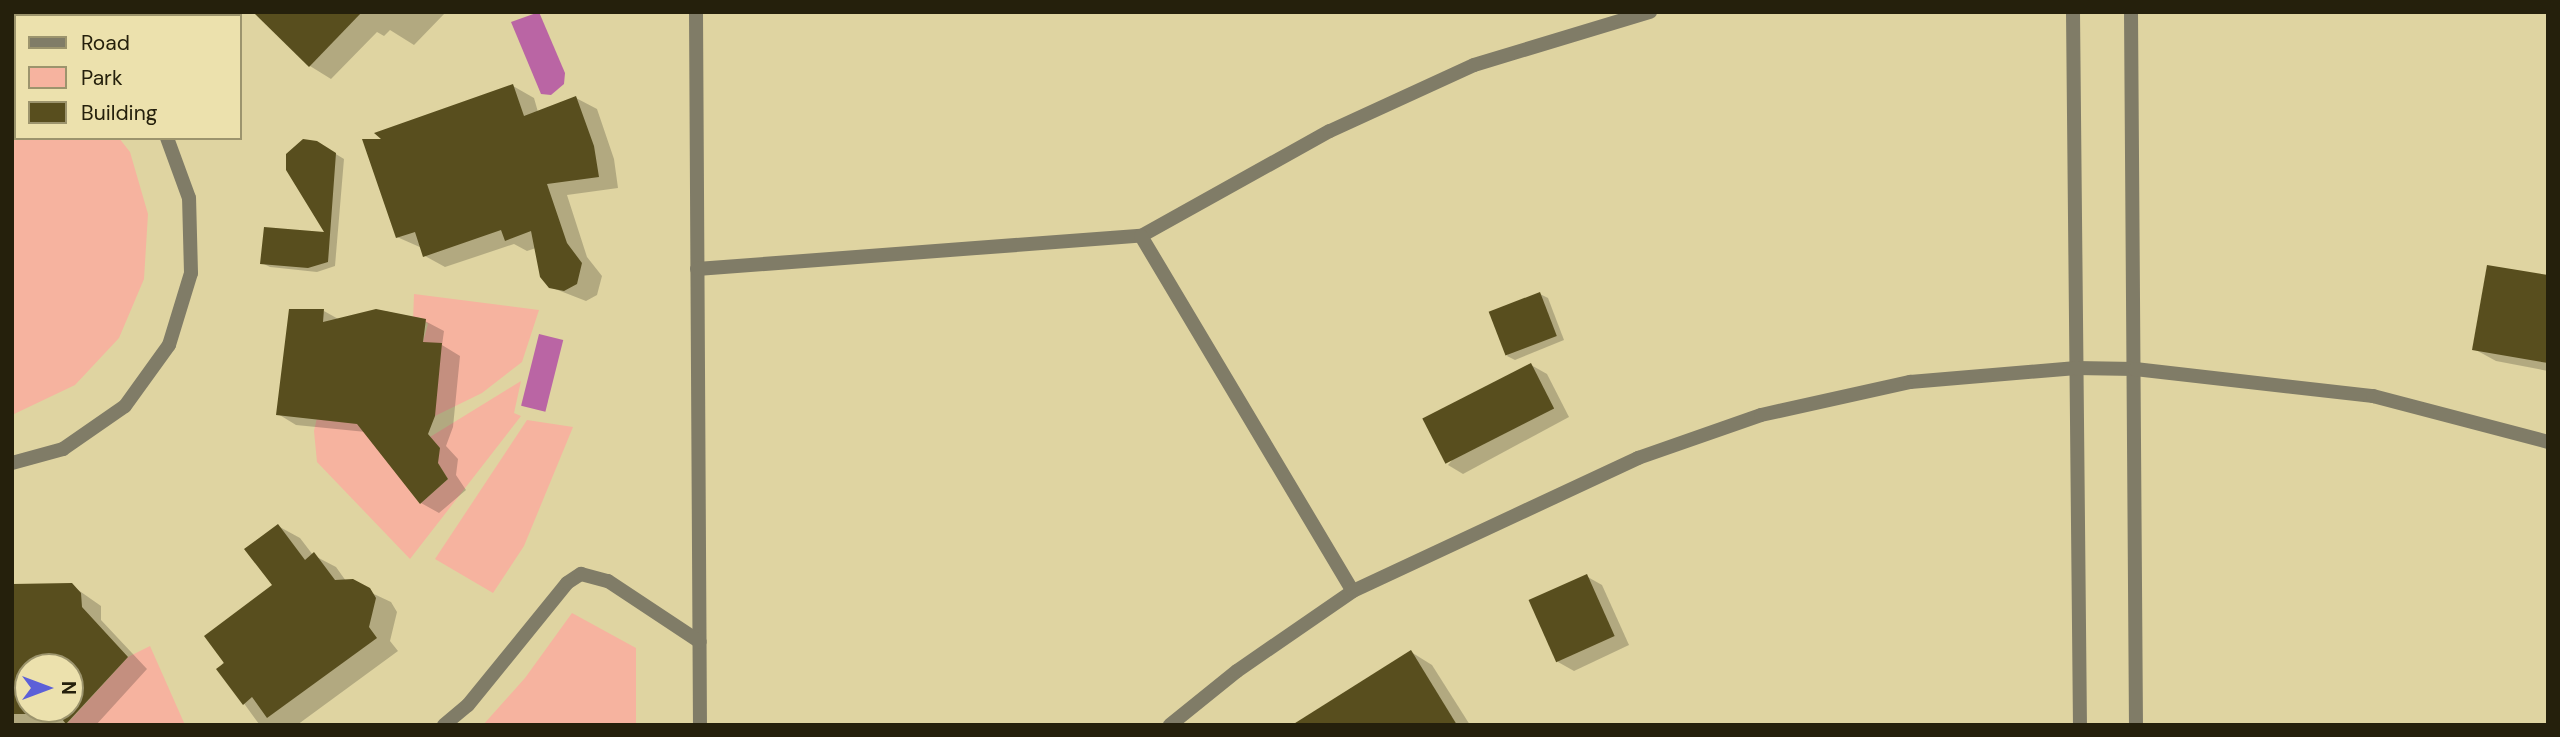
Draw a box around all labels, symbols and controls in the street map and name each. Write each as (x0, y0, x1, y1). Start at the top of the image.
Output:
legend (14, 14, 242, 140)
text: Road (81, 29, 130, 57)
text: Park (81, 64, 122, 92)
text: Building (81, 99, 157, 127)
north arrow (14, 653, 84, 723)
text: N (56, 681, 81, 695)

